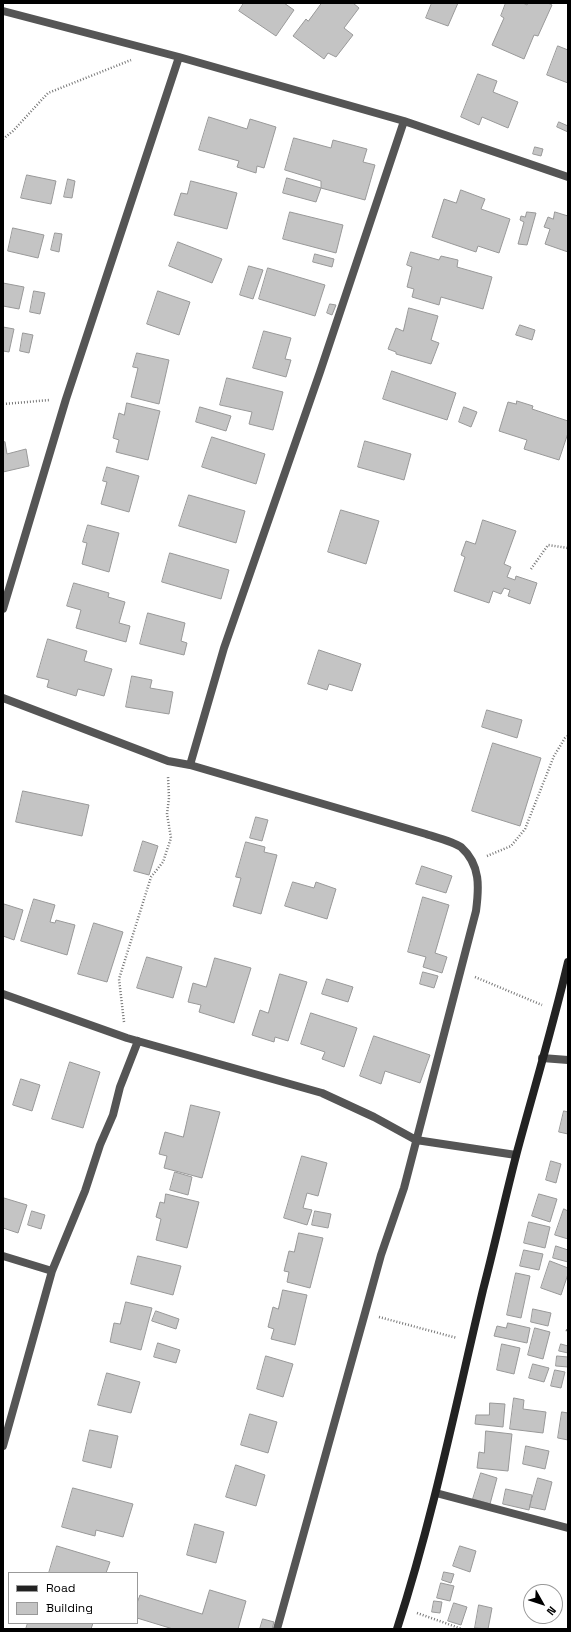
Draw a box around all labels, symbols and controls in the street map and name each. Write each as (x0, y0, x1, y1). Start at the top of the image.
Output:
legend (8, 1572, 138, 1624)
text: Road (46, 1580, 75, 1596)
north arrow (523, 1584, 563, 1624)
text: Building (46, 1600, 93, 1616)
text: N (544, 1604, 559, 1618)

